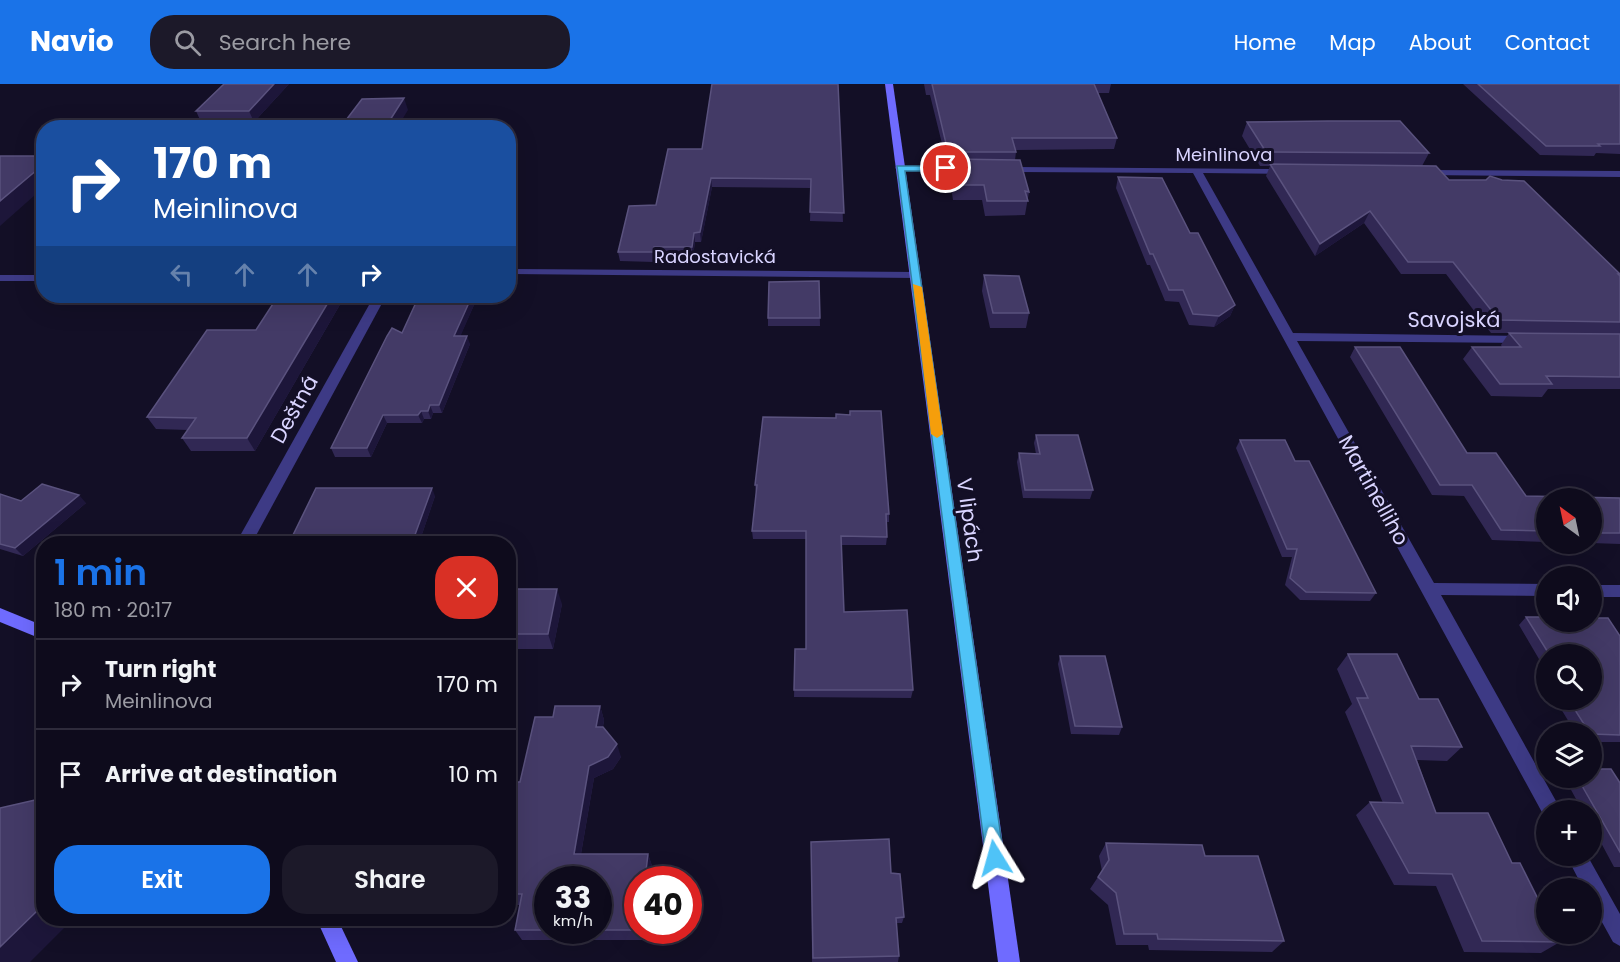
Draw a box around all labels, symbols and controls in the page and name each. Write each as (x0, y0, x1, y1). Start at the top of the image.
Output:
search box (150, 15, 570, 69)
text: Navio (30, 22, 114, 61)
icon: search (171, 26, 204, 59)
text: Search here (219, 27, 351, 58)
text: Home (1234, 28, 1296, 57)
text: Map (1329, 28, 1376, 57)
text: About (1409, 28, 1472, 57)
text: Contact (1505, 28, 1590, 57)
text: 170 m (153, 134, 272, 193)
pin (920, 142, 971, 193)
street label: Meinlinova (1176, 142, 1272, 167)
icon: right (54, 144, 132, 222)
icon: arrive (929, 151, 962, 184)
text: Meinlinova (153, 190, 298, 227)
street label: Radostavická (654, 244, 776, 269)
icon: left (165, 258, 198, 291)
icon: ahead (228, 258, 261, 291)
icon: ahead (291, 258, 324, 291)
icon: right (354, 258, 387, 291)
street label: Savojská (1408, 305, 1500, 334)
street label: Deštná (263, 370, 325, 448)
street label: Martinelliho (1332, 430, 1416, 550)
street label: V lipách (950, 476, 990, 564)
north arrow (1536, 488, 1602, 554)
map controls (1536, 488, 1602, 944)
text: 1 min (54, 547, 147, 598)
button: close (435, 556, 498, 619)
button: sound (1536, 566, 1602, 632)
text: 180 m · 20:17 (54, 596, 172, 624)
button: search (1536, 644, 1602, 710)
text: Turn right (105, 654, 216, 685)
icon: right (54, 668, 87, 701)
text: 170 m (437, 669, 498, 700)
text: Meinlinova (105, 687, 213, 715)
button: layers (1536, 722, 1602, 788)
icon: arrive (54, 758, 87, 791)
text: Arrive at destination (105, 759, 337, 790)
text: 10 m (449, 759, 498, 790)
button: + (1536, 800, 1602, 866)
position arrow (963, 826, 1027, 890)
button: Exit (54, 845, 270, 914)
button: Share (282, 845, 498, 914)
speed limit sign: 40 (624, 866, 702, 944)
text: 33 (555, 876, 591, 919)
button: − (1536, 878, 1602, 944)
text: km/h (553, 910, 593, 931)

